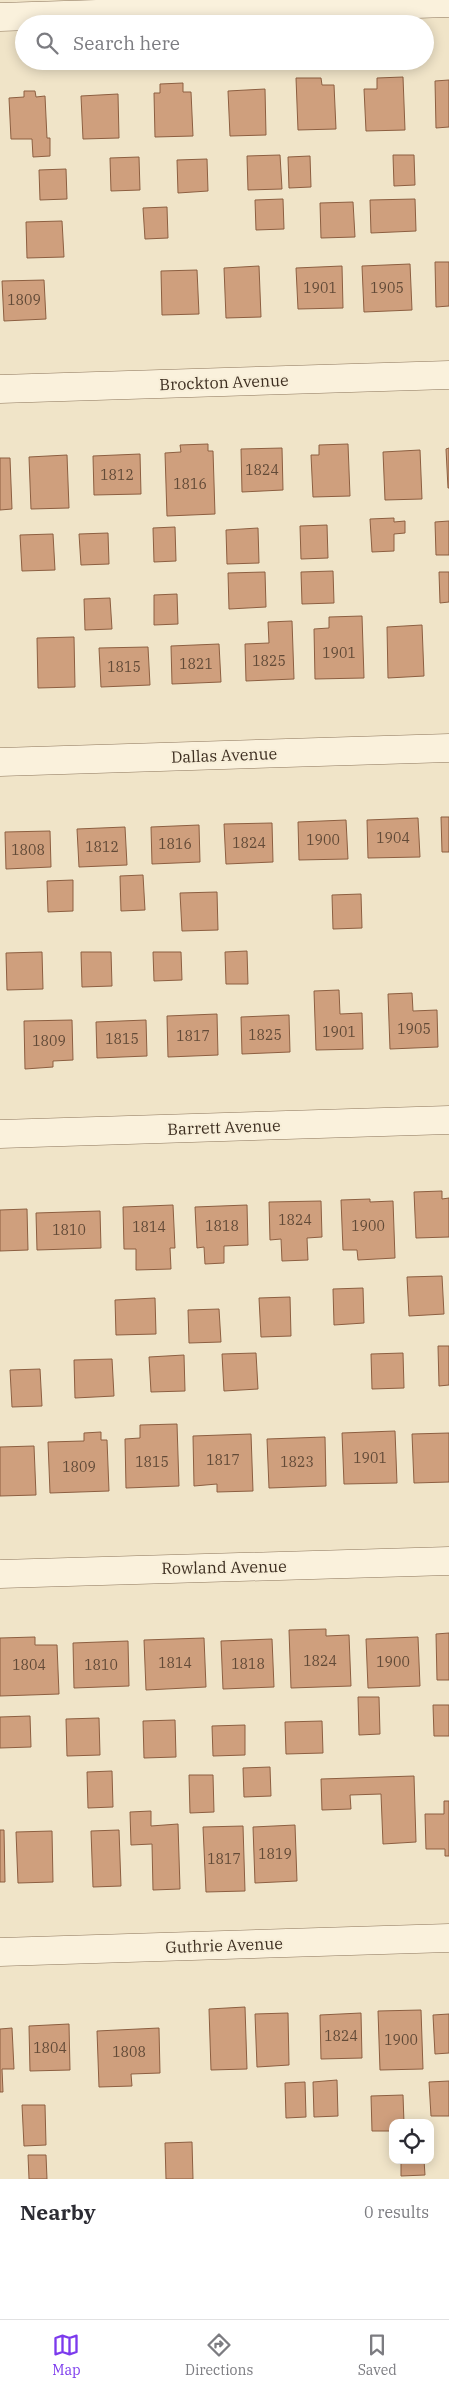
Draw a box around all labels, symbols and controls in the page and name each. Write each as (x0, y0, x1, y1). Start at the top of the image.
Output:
search box (15, 15, 434, 70)
icon: search (33, 29, 61, 57)
text: Search here (73, 31, 180, 55)
house number: 1901 (303, 279, 337, 297)
house number: 1905 (370, 279, 404, 297)
house number: 1809 (7, 291, 41, 309)
street label: Brockton Avenue (159, 370, 289, 394)
house number: 1824 (245, 461, 279, 479)
house number: 1812 (100, 466, 134, 484)
house number: 1816 (173, 475, 207, 493)
house number: 1901 (322, 644, 356, 662)
house number: 1825 (252, 652, 286, 670)
house number: 1821 (179, 655, 213, 673)
house number: 1815 (107, 658, 141, 676)
street label: Dallas Avenue (171, 743, 277, 767)
house number: 1904 (376, 829, 410, 847)
house number: 1900 (306, 831, 340, 849)
house number: 1824 (232, 834, 266, 852)
house number: 1816 (158, 835, 192, 853)
house number: 1812 (85, 838, 119, 856)
house number: 1808 (11, 841, 45, 859)
house number: 1905 (397, 1020, 431, 1038)
house number: 1901 (322, 1023, 356, 1041)
house number: 1825 (248, 1026, 282, 1044)
house number: 1817 (176, 1027, 210, 1045)
house number: 1815 (105, 1030, 139, 1048)
house number: 1809 (32, 1032, 66, 1050)
street label: Barrett Avenue (167, 1115, 281, 1139)
house number: 1824 (278, 1211, 312, 1229)
house number: 1818 (205, 1217, 239, 1235)
house number: 1900 (351, 1217, 385, 1235)
house number: 1814 (132, 1218, 166, 1236)
house number: 1810 (52, 1221, 86, 1239)
house number: 1901 (353, 1449, 387, 1467)
house number: 1817 (206, 1451, 240, 1469)
house number: 1815 (135, 1453, 169, 1471)
house number: 1823 (280, 1453, 314, 1471)
house number: 1809 (62, 1458, 96, 1476)
street label: Rowland Avenue (161, 1556, 287, 1578)
house number: 1824 (303, 1652, 337, 1670)
house number: 1900 (376, 1653, 410, 1671)
house number: 1814 (158, 1654, 192, 1672)
house number: 1818 (231, 1655, 265, 1673)
house number: 1804 (12, 1656, 46, 1674)
house number: 1810 (84, 1656, 118, 1674)
house number: 1819 (258, 1845, 292, 1863)
house number: 1817 (207, 1850, 241, 1868)
street label: Guthrie Avenue (165, 1933, 283, 1957)
house number: 1824 (324, 2027, 358, 2045)
house number: 1900 (384, 2031, 418, 2049)
house number: 1804 (33, 2039, 67, 2057)
house number: 1808 (112, 2043, 146, 2061)
map controls (389, 2119, 434, 2164)
button: locate (389, 2119, 434, 2164)
text: Nearby (20, 2198, 96, 2226)
text: 0 results (364, 2202, 429, 2222)
tab: Map (52, 2331, 81, 2379)
tab: Directions (185, 2331, 253, 2379)
tab: Saved (358, 2331, 397, 2379)

